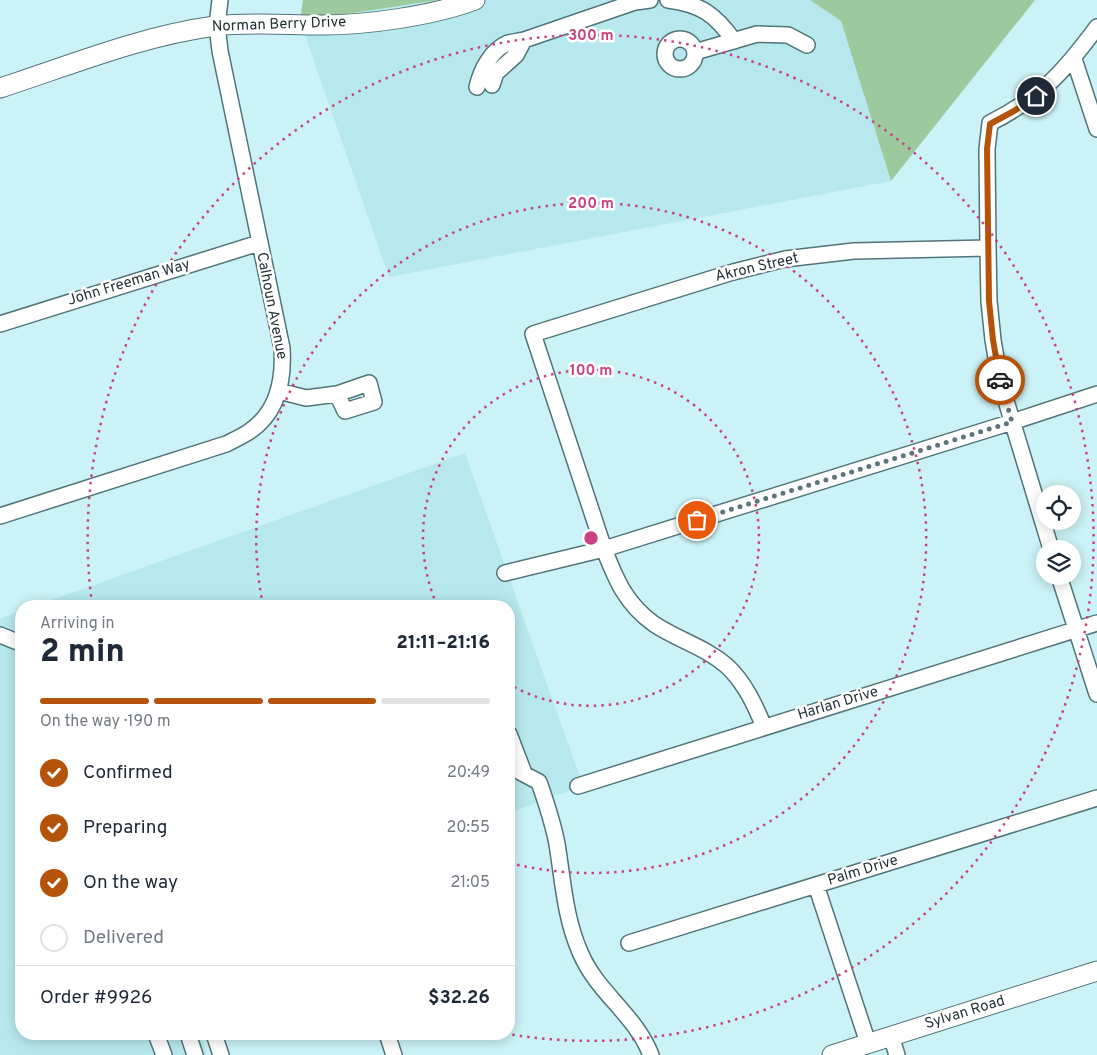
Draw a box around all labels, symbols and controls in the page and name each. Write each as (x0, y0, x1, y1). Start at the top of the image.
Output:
street label: Norman Berry Drive (211, 13, 347, 37)
text: 300 m (568, 27, 614, 46)
pin (1015, 75, 1057, 117)
icon: home (1022, 82, 1050, 110)
text: 200 m (568, 195, 614, 214)
street label: Akron Street (713, 249, 801, 287)
street label: Calhoun Avenue (251, 251, 291, 361)
street label: John Freeman Way (65, 255, 193, 311)
courier (975, 355, 1025, 405)
text: 100 m (570, 362, 612, 381)
icon: car (986, 366, 1014, 394)
map controls (1036, 485, 1081, 585)
button: locate (1036, 485, 1081, 530)
pin (676, 499, 718, 541)
icon: bag (683, 506, 711, 534)
centre of rings (582, 529, 600, 547)
button: layers (1036, 540, 1081, 585)
text: Arriving in (40, 614, 115, 634)
text: 21:11–21:16 (396, 631, 490, 655)
text: 2 min (40, 633, 125, 673)
street label: Harlan Drive (795, 683, 881, 725)
text: On the way · 190 m (40, 712, 170, 732)
icon: check (40, 759, 68, 787)
text: Confirmed (83, 761, 173, 785)
text: 20:49 (447, 763, 490, 783)
icon: check (40, 814, 68, 842)
text: Preparing (83, 816, 167, 840)
text: 20:55 (446, 818, 490, 838)
street label: Palm Drive (825, 851, 901, 891)
icon: check (40, 869, 68, 897)
text: On the way (83, 871, 178, 895)
text: 21:05 (450, 873, 490, 893)
text: Delivered (83, 926, 164, 950)
text: Order #9926 (40, 986, 152, 1010)
text: $32.26 (428, 986, 490, 1010)
street label: Sylvan Road (923, 992, 1007, 1034)

